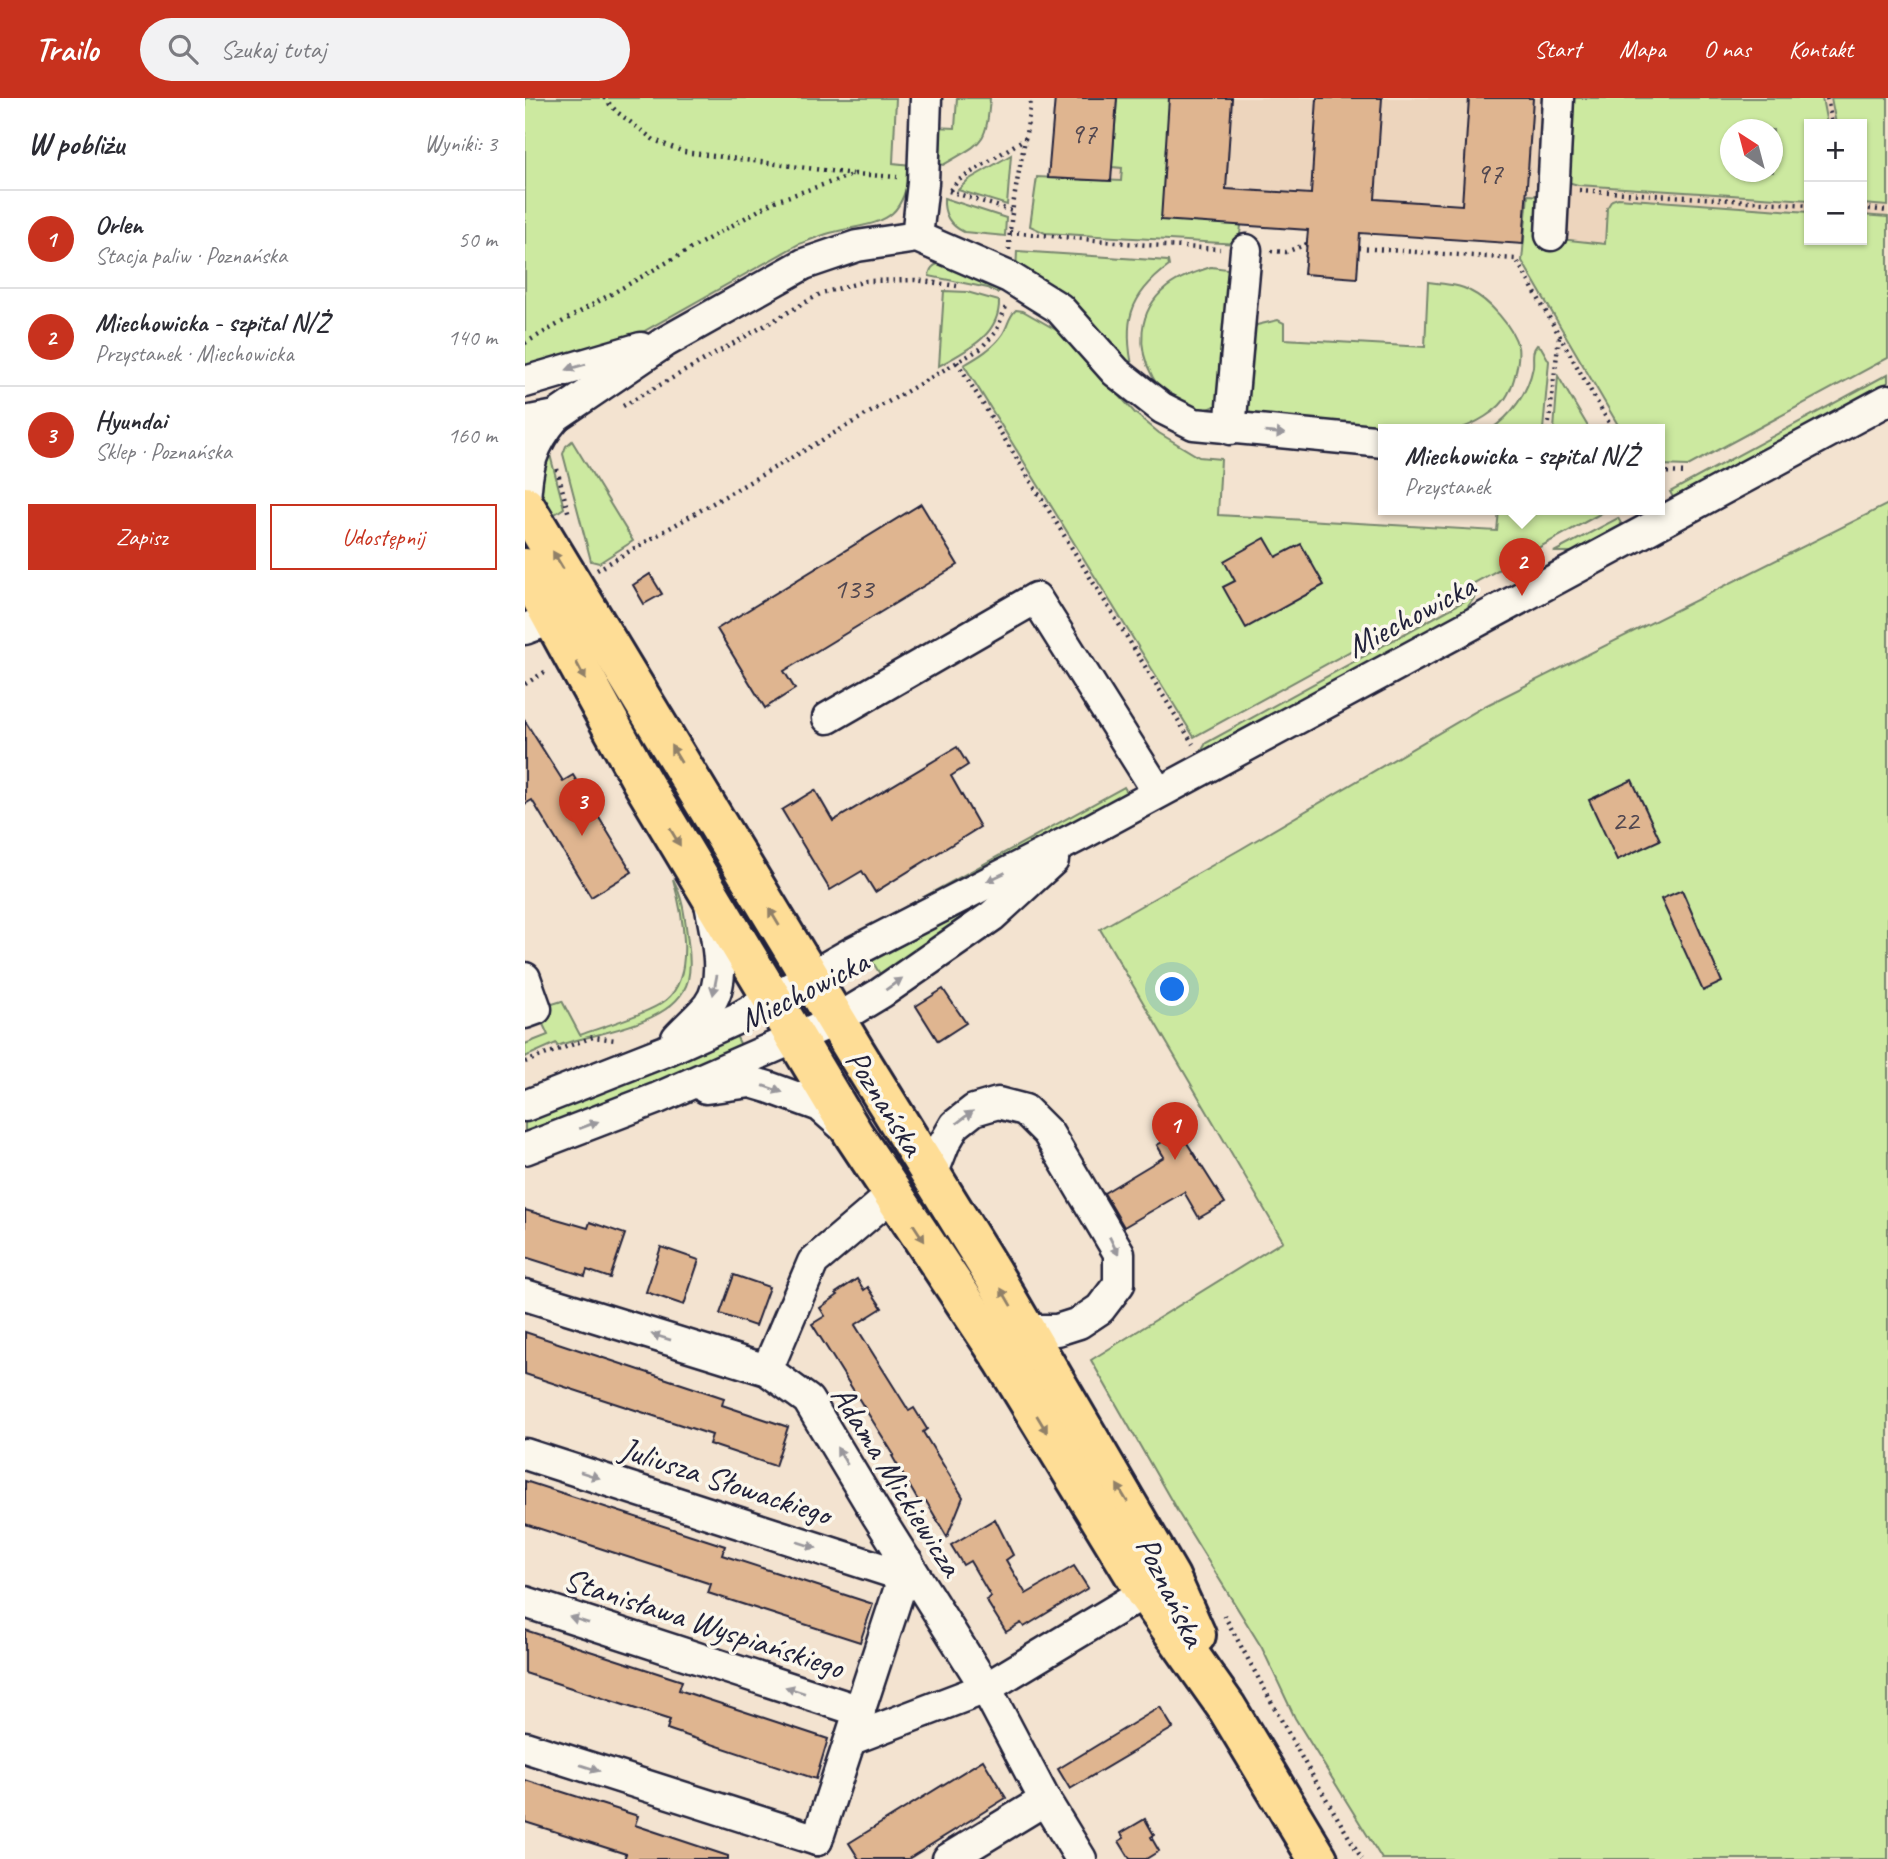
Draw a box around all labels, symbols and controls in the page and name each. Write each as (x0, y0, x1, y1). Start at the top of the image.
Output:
search box (140, 18, 630, 81)
text: Trailo (35, 28, 98, 70)
icon: search (164, 30, 202, 68)
text: Szukaj tutaj (220, 33, 326, 66)
text: Start (1534, 34, 1581, 64)
text: Mapa (1619, 34, 1666, 64)
text: O nas (1704, 34, 1751, 64)
text: Kontakt (1789, 34, 1853, 64)
house number: 97 (1070, 114, 1098, 152)
north arrow (1720, 119, 1783, 182)
map controls (1804, 119, 1867, 245)
button: + (1804, 119, 1867, 182)
text: W pobliżu (28, 125, 124, 163)
text: Wyniki: 3 (424, 129, 497, 158)
house number: 97 (1476, 154, 1504, 192)
button: − (1804, 182, 1867, 245)
text: Orlen (95, 208, 143, 241)
text: 1 (46, 225, 56, 254)
text: 50 m (458, 225, 497, 254)
text: Stacja paliw · Poznańska (95, 241, 287, 270)
text: Miechowicka - szpital N/Ż (95, 306, 329, 339)
text: 2 (46, 323, 56, 352)
text: 140 m (448, 323, 497, 352)
text: Przystanek · Miechowicka (95, 339, 293, 368)
one-way arrow (565, 362, 587, 373)
text: Hyundai (95, 404, 167, 437)
text: 3 (46, 421, 56, 450)
text: 160 m (448, 421, 497, 450)
popup (1378, 424, 1665, 515)
one-way arrow (1264, 427, 1286, 438)
text: Sklep · Poznańska (95, 437, 232, 466)
text: Miechowicka - szpital N/Ż (1404, 439, 1639, 472)
text: Przystanek (1404, 472, 1490, 501)
button: Zapisz (28, 504, 256, 570)
button: Udostępnij (270, 504, 497, 570)
pin: 2 (1499, 538, 1545, 596)
one-way arrow (551, 550, 564, 569)
street label: Miechowicka (1339, 564, 1483, 667)
house number: 133 (833, 569, 876, 607)
one-way arrow (576, 661, 587, 681)
one-way arrow (669, 745, 682, 764)
pin: 3 (559, 778, 605, 836)
house number: 22 (1612, 801, 1641, 839)
one-way arrow (669, 827, 681, 846)
one-way arrow (986, 872, 1006, 883)
one-way arrow (768, 908, 781, 927)
street label: Miechowicka (732, 940, 877, 1041)
your location (1155, 972, 1189, 1006)
one-way arrow (710, 974, 721, 996)
one-way arrow (885, 977, 903, 991)
street label: Poznańska (836, 1042, 935, 1165)
one-way arrow (762, 1084, 783, 1095)
pin: 1 (1152, 1102, 1198, 1160)
one-way arrow (956, 1111, 974, 1125)
one-way arrow (578, 1119, 599, 1130)
one-way arrow (912, 1223, 925, 1243)
one-way arrow (1108, 1236, 1119, 1256)
one-way arrow (1000, 1288, 1012, 1307)
one-way arrow (650, 1332, 671, 1342)
street label: Adama Mickiewicza (822, 1377, 974, 1586)
one-way arrow (1035, 1414, 1048, 1434)
street label: Juliusza Słowackiego (613, 1427, 839, 1536)
one-way arrow (836, 1447, 848, 1466)
one-way arrow (580, 1470, 601, 1481)
one-way arrow (1115, 1484, 1128, 1503)
street label: Poznańska (1127, 1530, 1217, 1656)
one-way arrow (796, 1540, 817, 1550)
street label: Stanisława Wyspiańskiego (558, 1558, 850, 1688)
one-way arrow (568, 1614, 589, 1625)
one-way arrow (785, 1685, 806, 1695)
one-way arrow (580, 1763, 601, 1774)

